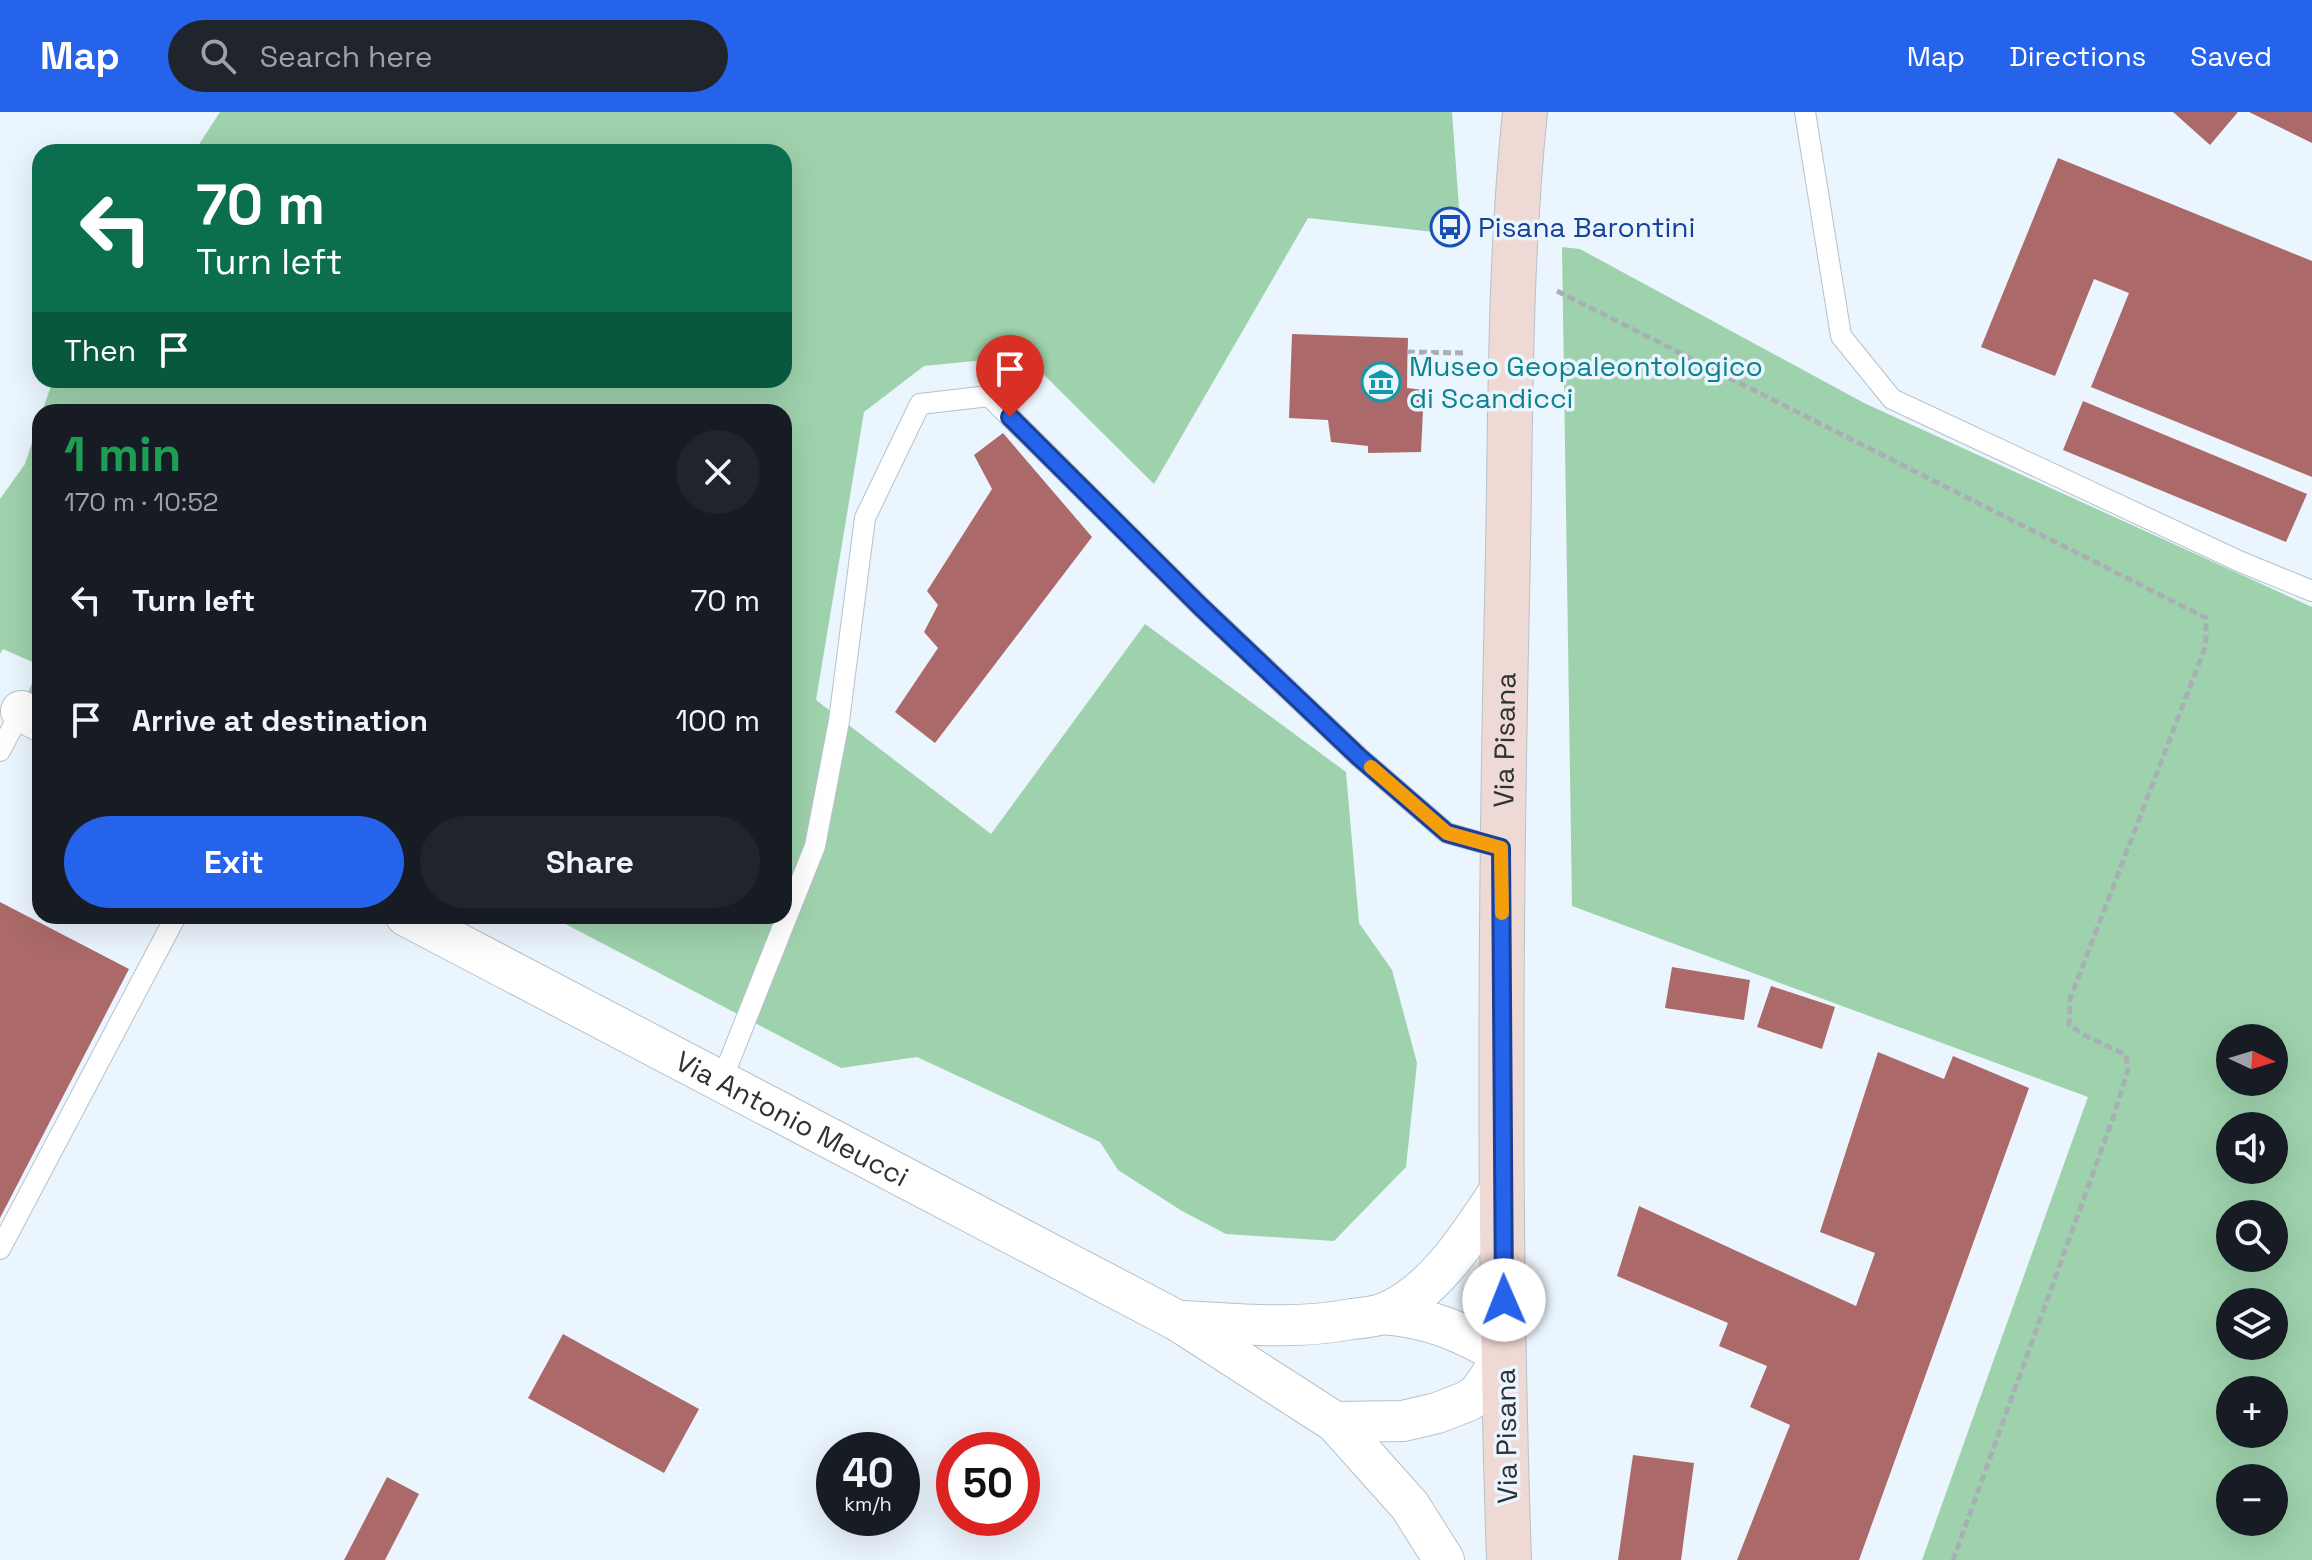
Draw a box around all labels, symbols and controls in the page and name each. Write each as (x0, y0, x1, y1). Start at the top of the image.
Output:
search box (168, 20, 728, 92)
text: Map (40, 32, 120, 80)
icon: search (196, 34, 240, 78)
text: Search here (260, 37, 433, 76)
text: Map (1907, 38, 1965, 74)
text: Directions (2009, 38, 2146, 74)
text: Saved (2190, 38, 2272, 74)
text: 70 m (196, 169, 325, 240)
icon: left (64, 176, 168, 280)
bus stop icon: Pisana Barontini (1429, 206, 1471, 248)
place label: Pisana Barontini (1478, 209, 1695, 245)
text: Turn left (196, 239, 343, 285)
icon: arrive (152, 328, 196, 372)
text: Then (64, 331, 136, 370)
pin (976, 335, 1044, 417)
icon: arrive (988, 347, 1032, 391)
place label: Museo Geopaleontologico di Scandicci (1409, 348, 1763, 416)
museum icon: Museo Geopaleontologico di Scandicci (1360, 361, 1402, 403)
text: 1 min (64, 424, 181, 485)
button: close (676, 430, 760, 514)
text: 170 m · 10:52 (64, 485, 218, 519)
icon: left (64, 578, 108, 622)
text: Turn left (132, 581, 255, 620)
text: 70 m (691, 581, 760, 620)
street label: Via Pisana (1485, 672, 1523, 808)
icon: arrive (64, 698, 108, 742)
text: Arrive at destination (132, 701, 428, 740)
text: 100 m (675, 701, 760, 740)
button: Exit (64, 816, 404, 908)
button: Share (420, 816, 760, 908)
north arrow (2216, 1024, 2288, 1096)
map controls (2216, 1024, 2288, 1536)
street label: Via Antonio Meucci (669, 1043, 915, 1194)
button: sound (2216, 1112, 2288, 1184)
button: search (2216, 1200, 2288, 1272)
position arrow (1462, 1258, 1546, 1342)
button: layers (2216, 1288, 2288, 1360)
street label: Via Pisana (1487, 1368, 1525, 1504)
button: + (2216, 1376, 2288, 1448)
speed limit sign: 50 (936, 1432, 1040, 1536)
text: 40 (842, 1448, 894, 1499)
button: − (2216, 1464, 2288, 1536)
text: km/h (844, 1491, 892, 1517)

